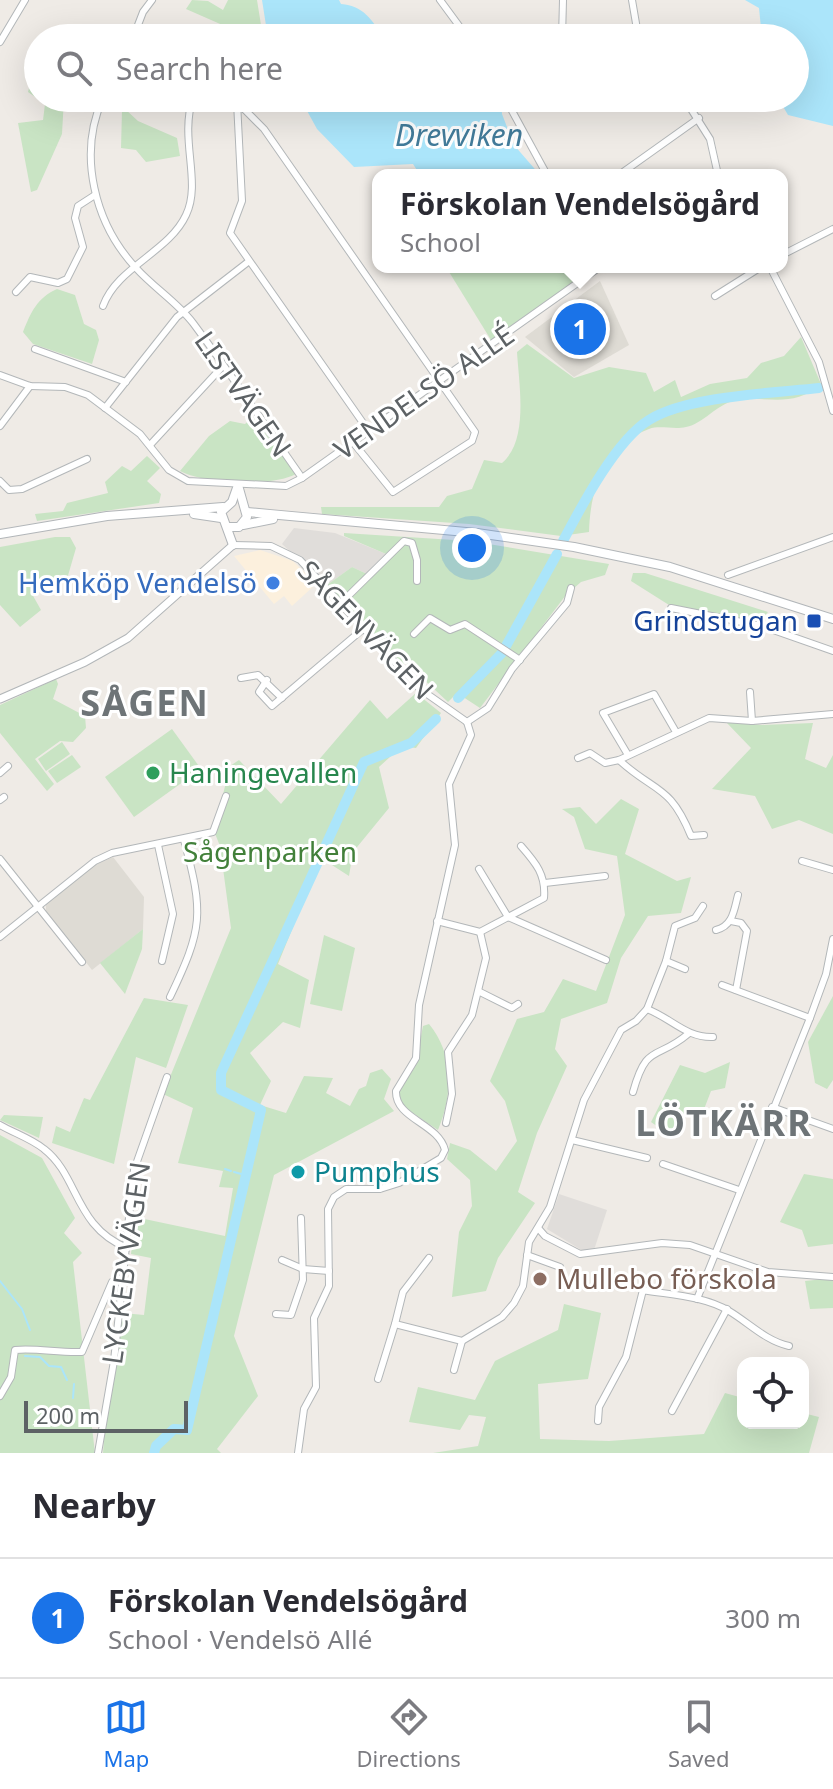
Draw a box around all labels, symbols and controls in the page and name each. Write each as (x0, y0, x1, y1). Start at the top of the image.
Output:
search box (24, 24, 809, 112)
icon: search (52, 46, 96, 90)
text: Search here (116, 48, 283, 89)
water label: Drevviken (395, 114, 523, 155)
popup (372, 169, 788, 273)
text: Förskolan Vendelsögård (400, 183, 760, 224)
text: School (400, 224, 481, 260)
pin: 1 (554, 299, 606, 359)
street label: VENDELSÖ ALLÉ (326, 315, 521, 467)
street label: LISTVÄGEN (187, 323, 301, 464)
your location (452, 528, 492, 568)
street label: SÅGENVÄGEN (290, 551, 443, 707)
place label: Hemköp Vendelsö (18, 563, 257, 601)
marker: Hemköp Vendelsö (264, 574, 282, 592)
place label: Grindstugan (633, 601, 798, 639)
marker: Grindstugan (805, 612, 823, 630)
district label: SÅGEN (80, 678, 210, 727)
place label: Haningevallen (169, 753, 357, 791)
marker: Haningevallen (144, 764, 162, 782)
park label: Sågenparken (183, 832, 357, 870)
district label: LÖTKÄRR (635, 1098, 813, 1147)
place label: Pumphus (314, 1152, 440, 1190)
street label: LYCKEBYVÄGEN (92, 1159, 158, 1367)
marker: Pumphus (289, 1163, 307, 1181)
place label: Mullebo förskola (556, 1259, 777, 1297)
marker: Mullebo förskola (531, 1270, 549, 1288)
map controls (737, 1357, 809, 1429)
button: locate (737, 1357, 809, 1429)
scale bar (24, 1397, 188, 1433)
text: 200 m (36, 1400, 100, 1430)
text: Nearby (32, 1482, 156, 1528)
text: Förskolan Vendelsögård (108, 1580, 468, 1621)
text: 1 (51, 1600, 65, 1636)
text: 300 m (725, 1600, 801, 1636)
text: School · Vendelsö Allé (108, 1621, 372, 1657)
tab: Map (104, 1695, 149, 1773)
tab: Directions (356, 1695, 461, 1773)
tab: Saved (668, 1695, 729, 1773)

